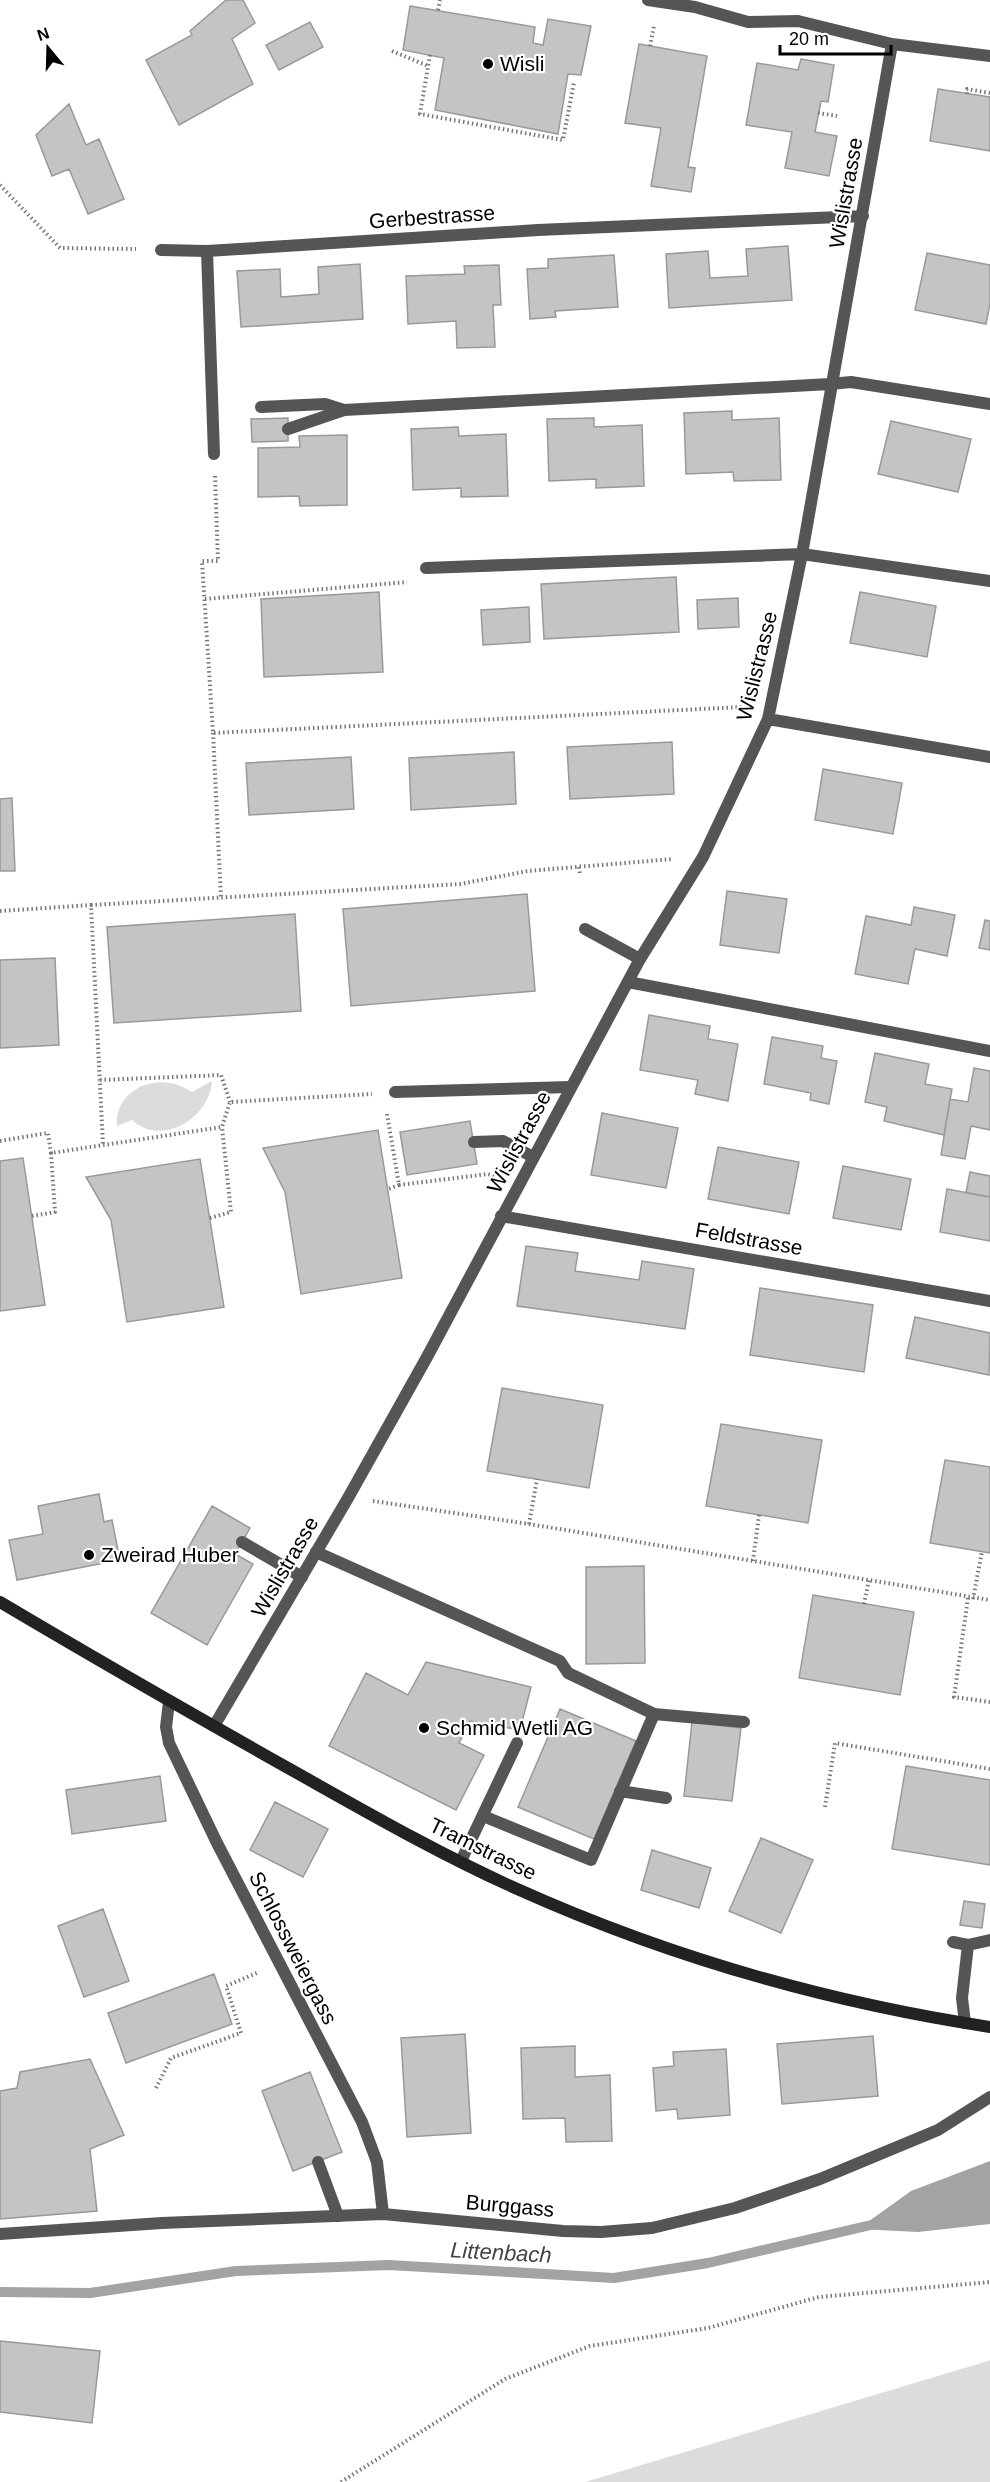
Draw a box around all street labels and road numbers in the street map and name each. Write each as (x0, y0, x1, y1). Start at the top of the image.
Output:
street label: Wislistrasse (824, 136, 867, 250)
street label: Gerbestrasse (368, 201, 496, 232)
street label: Wislistrasse (732, 609, 781, 723)
street label: Wislistrasse (482, 1087, 555, 1197)
street label: Feldstrasse (694, 1218, 805, 1259)
street label: Wislistrasse (247, 1512, 323, 1621)
street label: Tramstrasse (426, 1813, 540, 1884)
street label: Schlossweiergass (245, 1868, 342, 2028)
street label: Burggass (465, 2190, 555, 2221)

